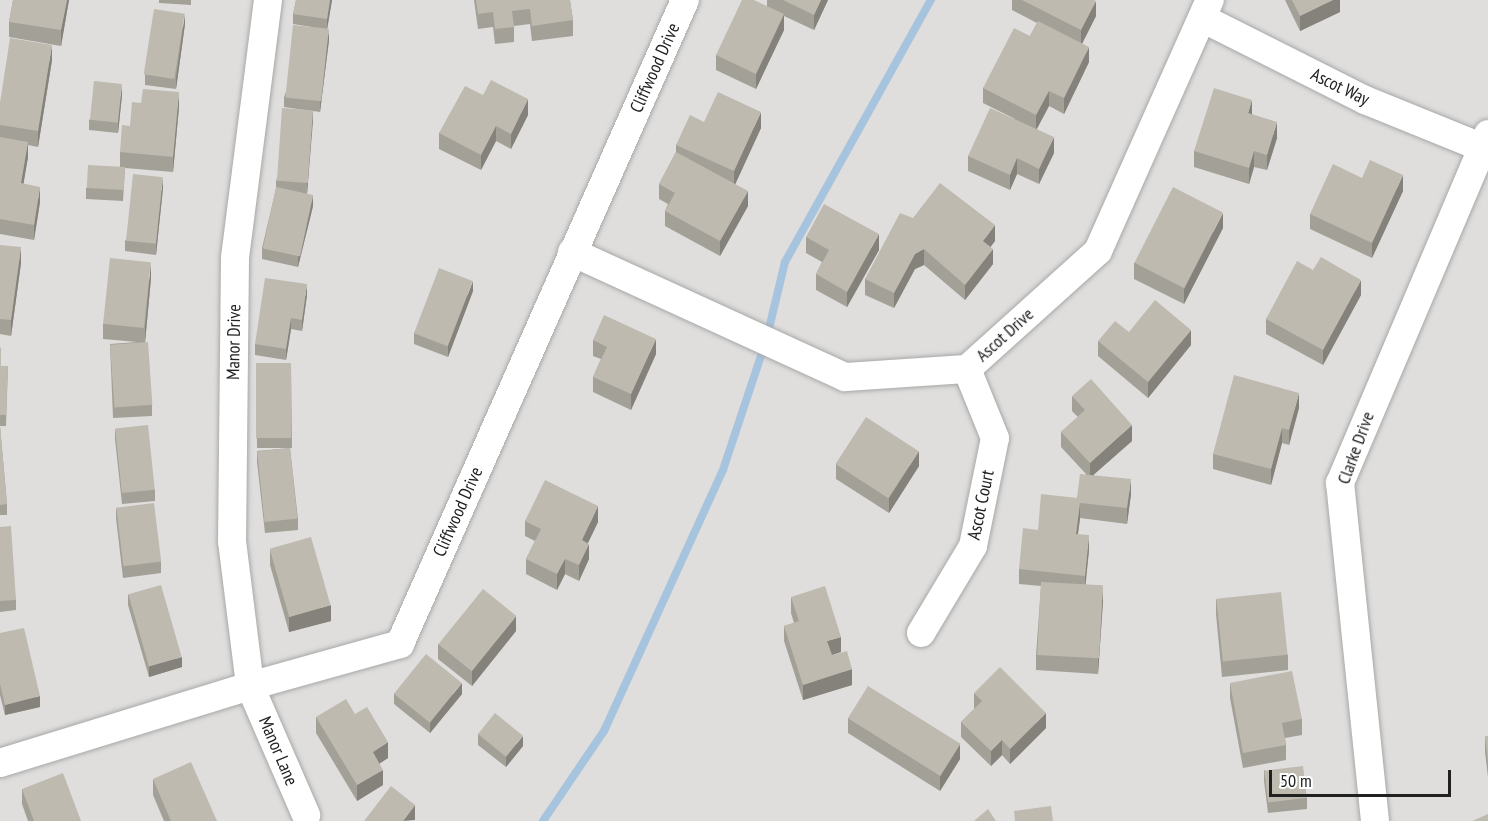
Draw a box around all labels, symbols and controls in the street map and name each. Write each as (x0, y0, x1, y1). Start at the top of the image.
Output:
street label: Cliffwood Drive (626, 20, 684, 116)
street label: Ascot Way (1307, 64, 1373, 110)
street label: Manor Drive (223, 304, 245, 380)
street label: Ascot Drive (972, 304, 1038, 366)
street label: Clarke Drive (1333, 409, 1379, 487)
street label: Cliffwood Drive (429, 464, 487, 560)
street label: Ascot Court (963, 468, 999, 542)
street label: Manor Lane (254, 713, 302, 789)
scale bar (1272, 758, 1454, 796)
text: 50 m (1280, 769, 1312, 792)

